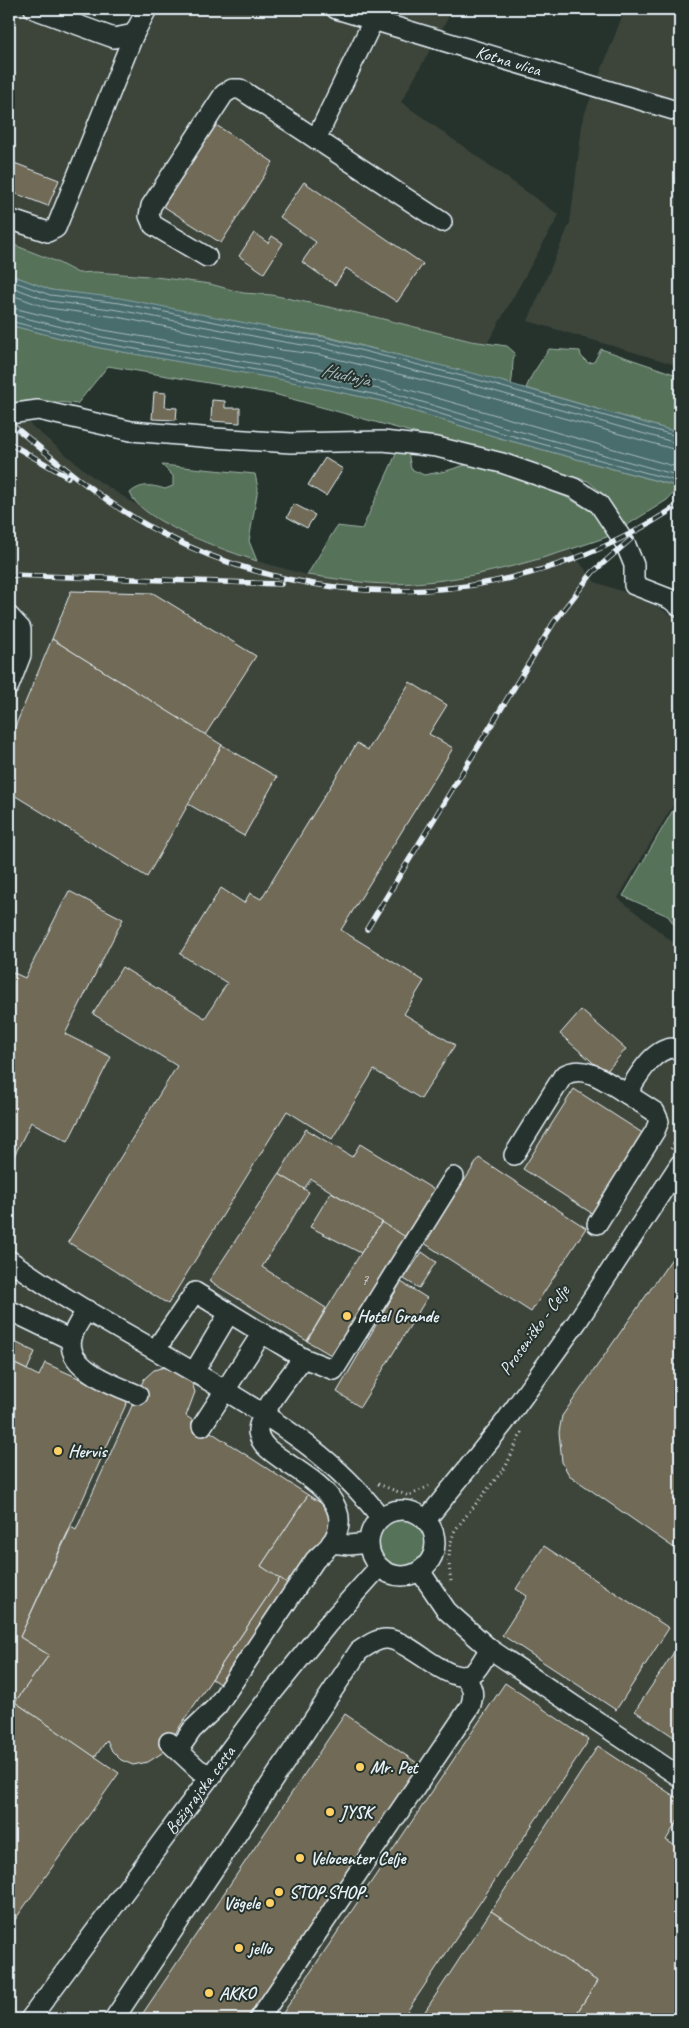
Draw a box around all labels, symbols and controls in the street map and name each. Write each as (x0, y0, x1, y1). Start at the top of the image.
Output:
street label: Kotna ulica (473, 41, 545, 81)
water label: Hudinja (319, 358, 374, 393)
house number: 7 (362, 1271, 370, 1290)
street label: Proseniško - Celje (494, 1280, 575, 1379)
place label: Hotel Grande (357, 1305, 440, 1327)
marker: Hotel Grande (341, 1310, 353, 1322)
place label: Hervis (68, 1440, 108, 1462)
marker: Hervis (52, 1445, 64, 1457)
street label: Bežigrajska cesta (160, 1740, 241, 1839)
place label: Mr. Pet (370, 1756, 420, 1778)
marker: Mr. Pet (354, 1761, 366, 1773)
place label: JYSK (338, 1801, 376, 1823)
marker: JYSK (324, 1806, 336, 1818)
place label: Velocenter Celje (310, 1847, 407, 1869)
marker: Velocenter Celje (294, 1852, 306, 1864)
place label: STOP.SHOP. (289, 1881, 368, 1903)
marker: STOP.SHOP. (273, 1886, 285, 1898)
place label: Vögele (223, 1892, 262, 1914)
marker: Vögele (264, 1897, 276, 1909)
place label: jello (247, 1937, 273, 1959)
marker: jello (233, 1942, 245, 1954)
place label: AKKO (219, 1982, 258, 2004)
marker: AKKO (203, 1987, 215, 1999)

